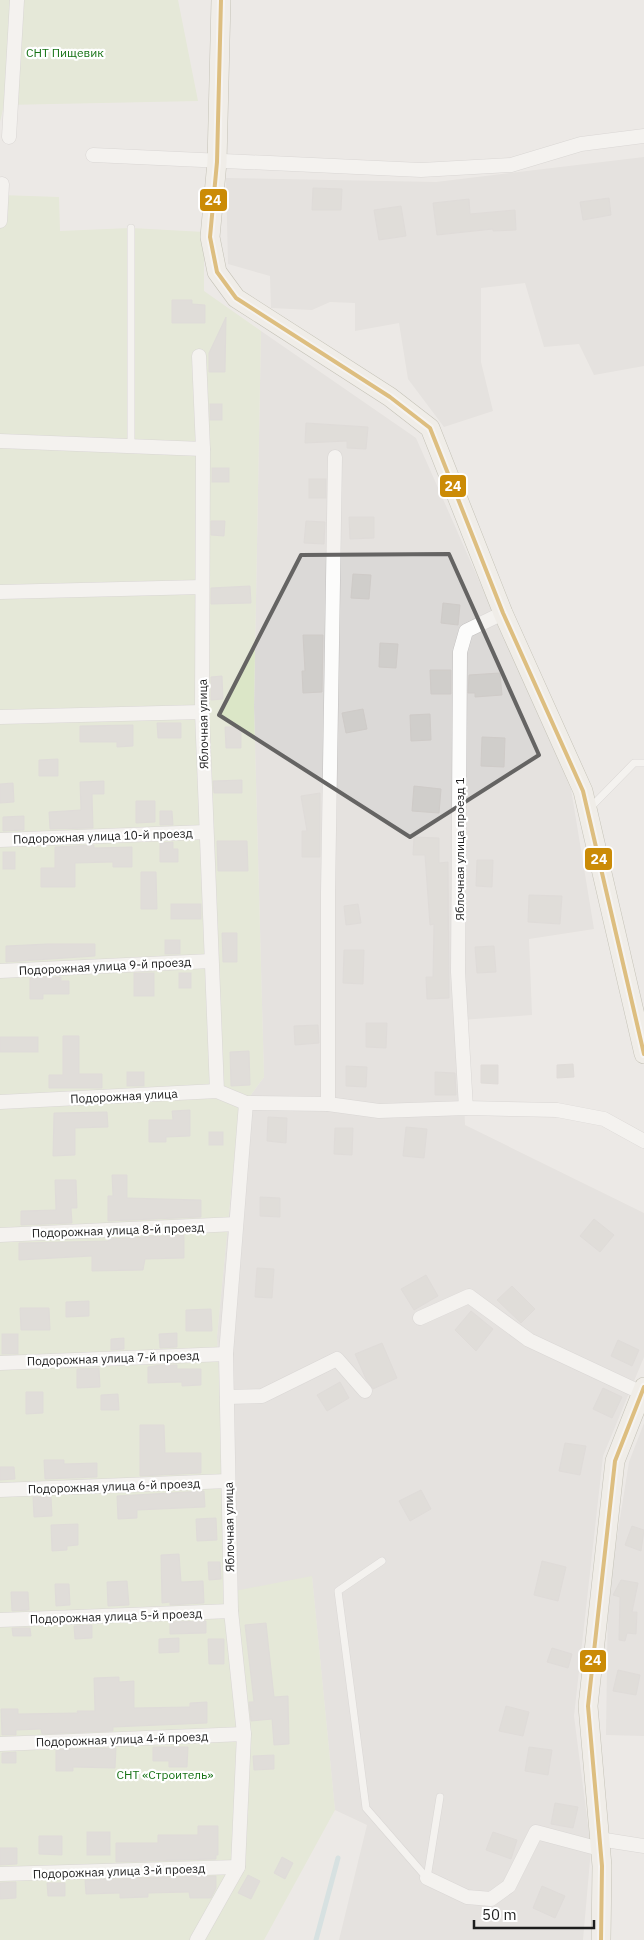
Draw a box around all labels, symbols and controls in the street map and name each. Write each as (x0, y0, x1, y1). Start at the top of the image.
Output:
park label: СНТ Пищевик (26, 45, 104, 60)
line badge: 24 (199, 188, 228, 212)
text: 24 (205, 191, 221, 209)
line badge: 24 (439, 474, 467, 498)
text: 24 (445, 477, 461, 495)
street label: Яблочная улица (195, 678, 211, 769)
street label: Яблочная улица проезд 1 (452, 777, 467, 921)
street label: Подорожная улица 10-й проезд (13, 825, 193, 847)
line badge: 24 (584, 847, 613, 871)
text: 24 (591, 850, 607, 868)
street label: Подорожная улица 9-й проезд (18, 954, 192, 978)
street label: Подорожная улица (70, 1086, 179, 1106)
street label: Подорожная улица 8-й проезд (31, 1219, 205, 1241)
street label: Подорожная улица 7-й проезд (26, 1347, 200, 1369)
street label: Подорожная улица 6-й проезд (27, 1475, 201, 1497)
street label: Яблочная улица (221, 1481, 237, 1572)
street label: Подорожная улица 5-й проезд (29, 1605, 203, 1627)
line badge: 24 (579, 1649, 607, 1673)
text: 24 (585, 1651, 601, 1669)
street label: Подорожная улица 4-й проезд (35, 1728, 209, 1750)
park label: СНТ «Строитель» (117, 1767, 213, 1782)
street label: Подорожная улица 3-й проезд (32, 1860, 206, 1882)
scale bar (474, 1898, 594, 1930)
text: 50 m (482, 1905, 517, 1924)

